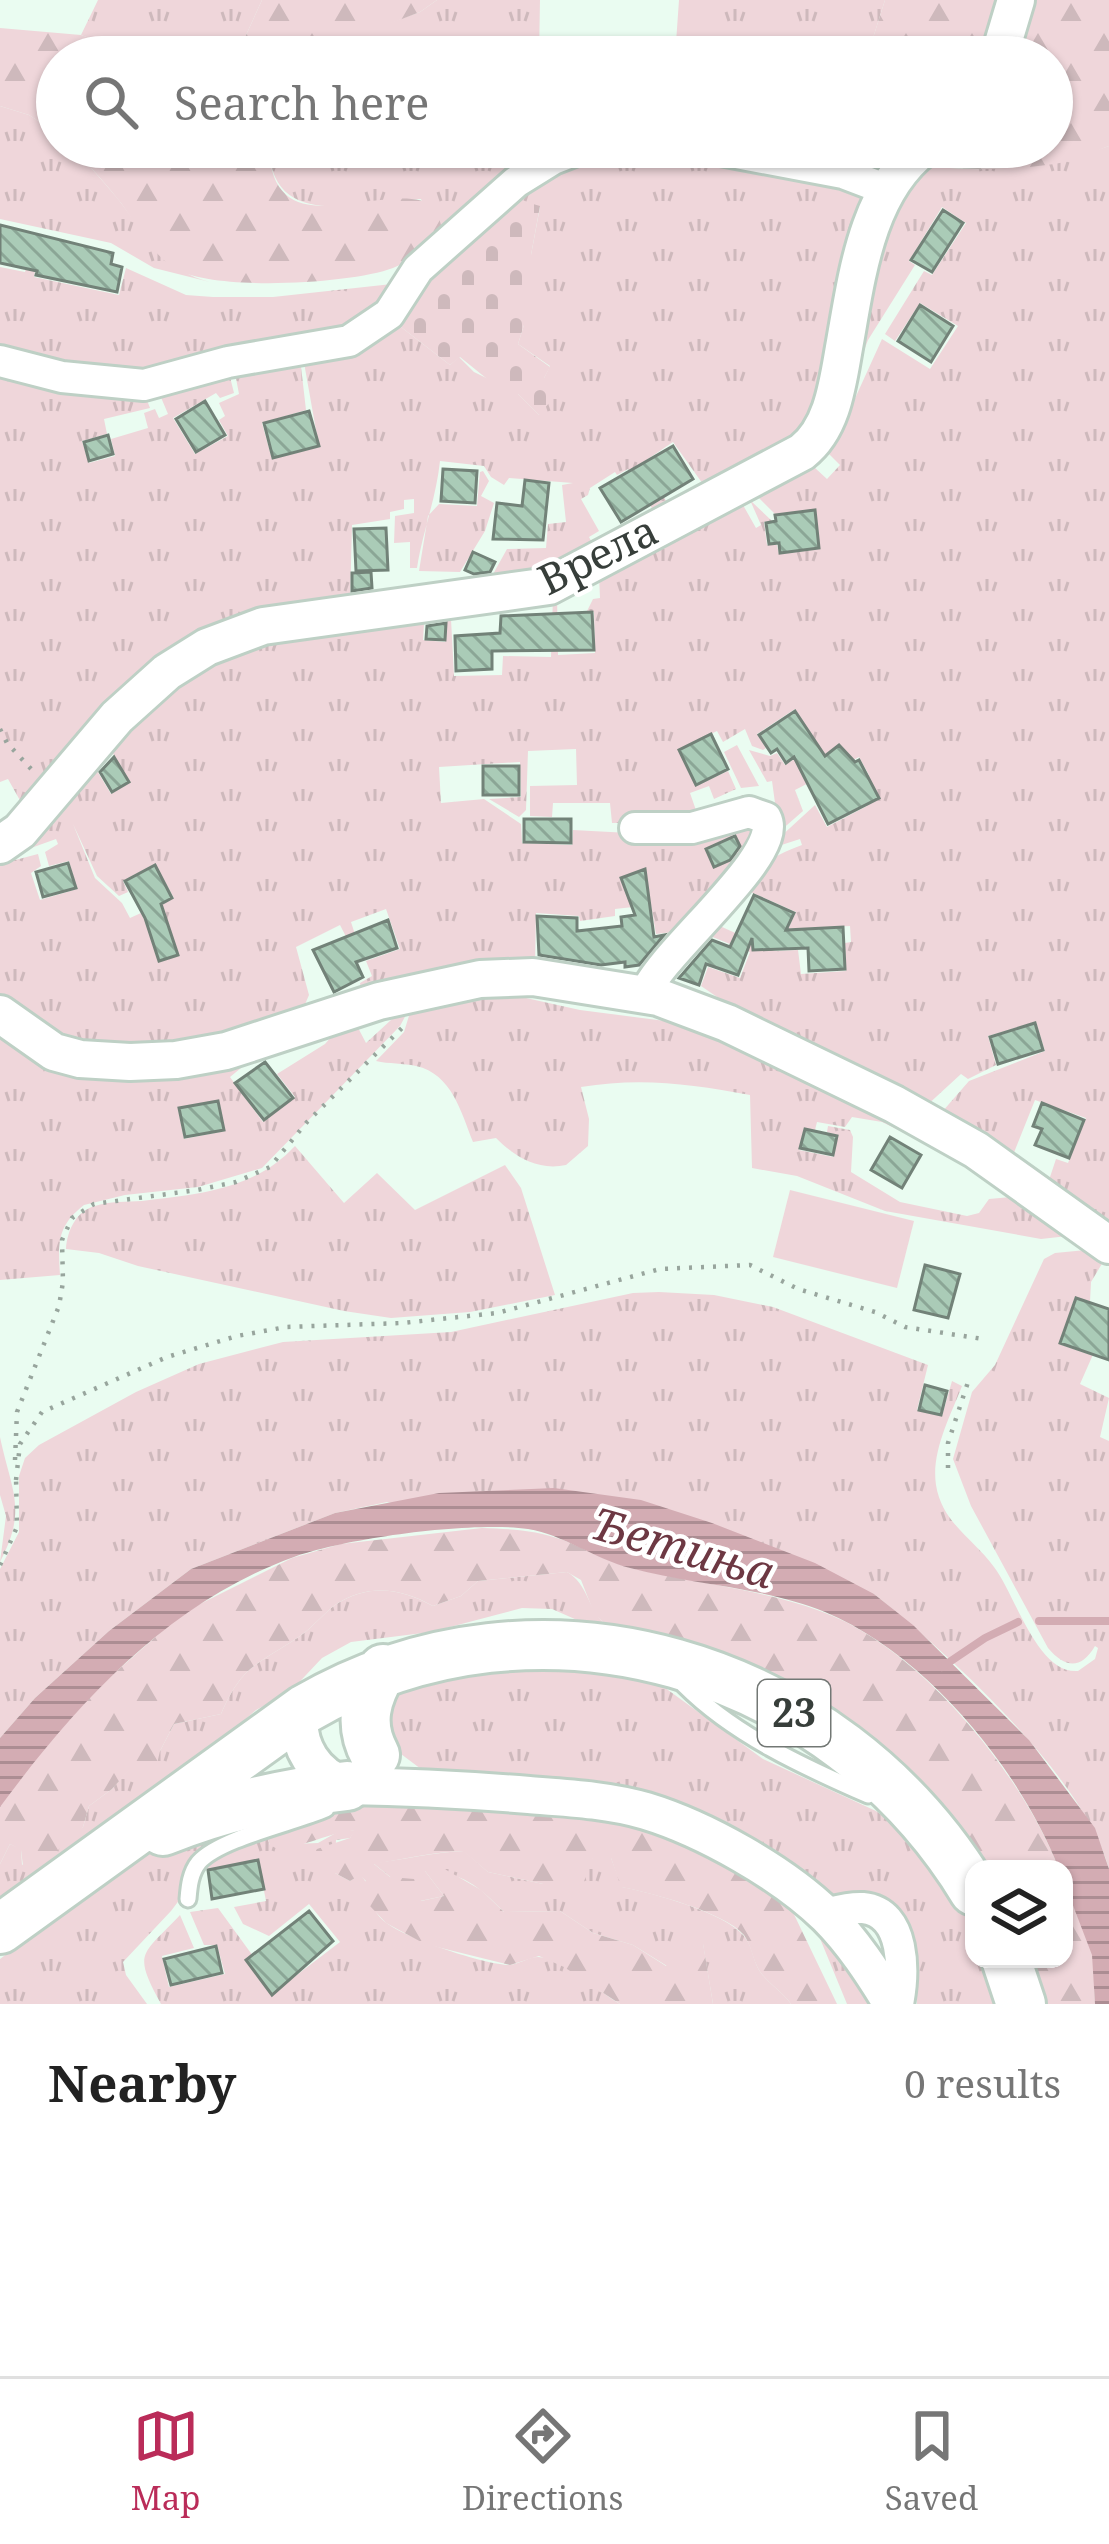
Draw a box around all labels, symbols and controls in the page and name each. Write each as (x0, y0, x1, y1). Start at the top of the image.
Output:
search box (36, 36, 1073, 168)
icon: search (78, 69, 144, 135)
text: Search here (174, 72, 429, 133)
street label: Врела (528, 500, 667, 607)
water label: Ђетиња (585, 1491, 782, 1602)
road number: 23 (758, 1680, 830, 1746)
map controls (965, 1860, 1073, 1968)
button: layers (965, 1860, 1073, 1968)
text: Nearby (48, 2047, 236, 2117)
text: 0 results (904, 2056, 1061, 2109)
tab: Map (131, 2403, 201, 2520)
tab: Directions (462, 2403, 623, 2520)
tab: Saved (885, 2403, 978, 2520)

